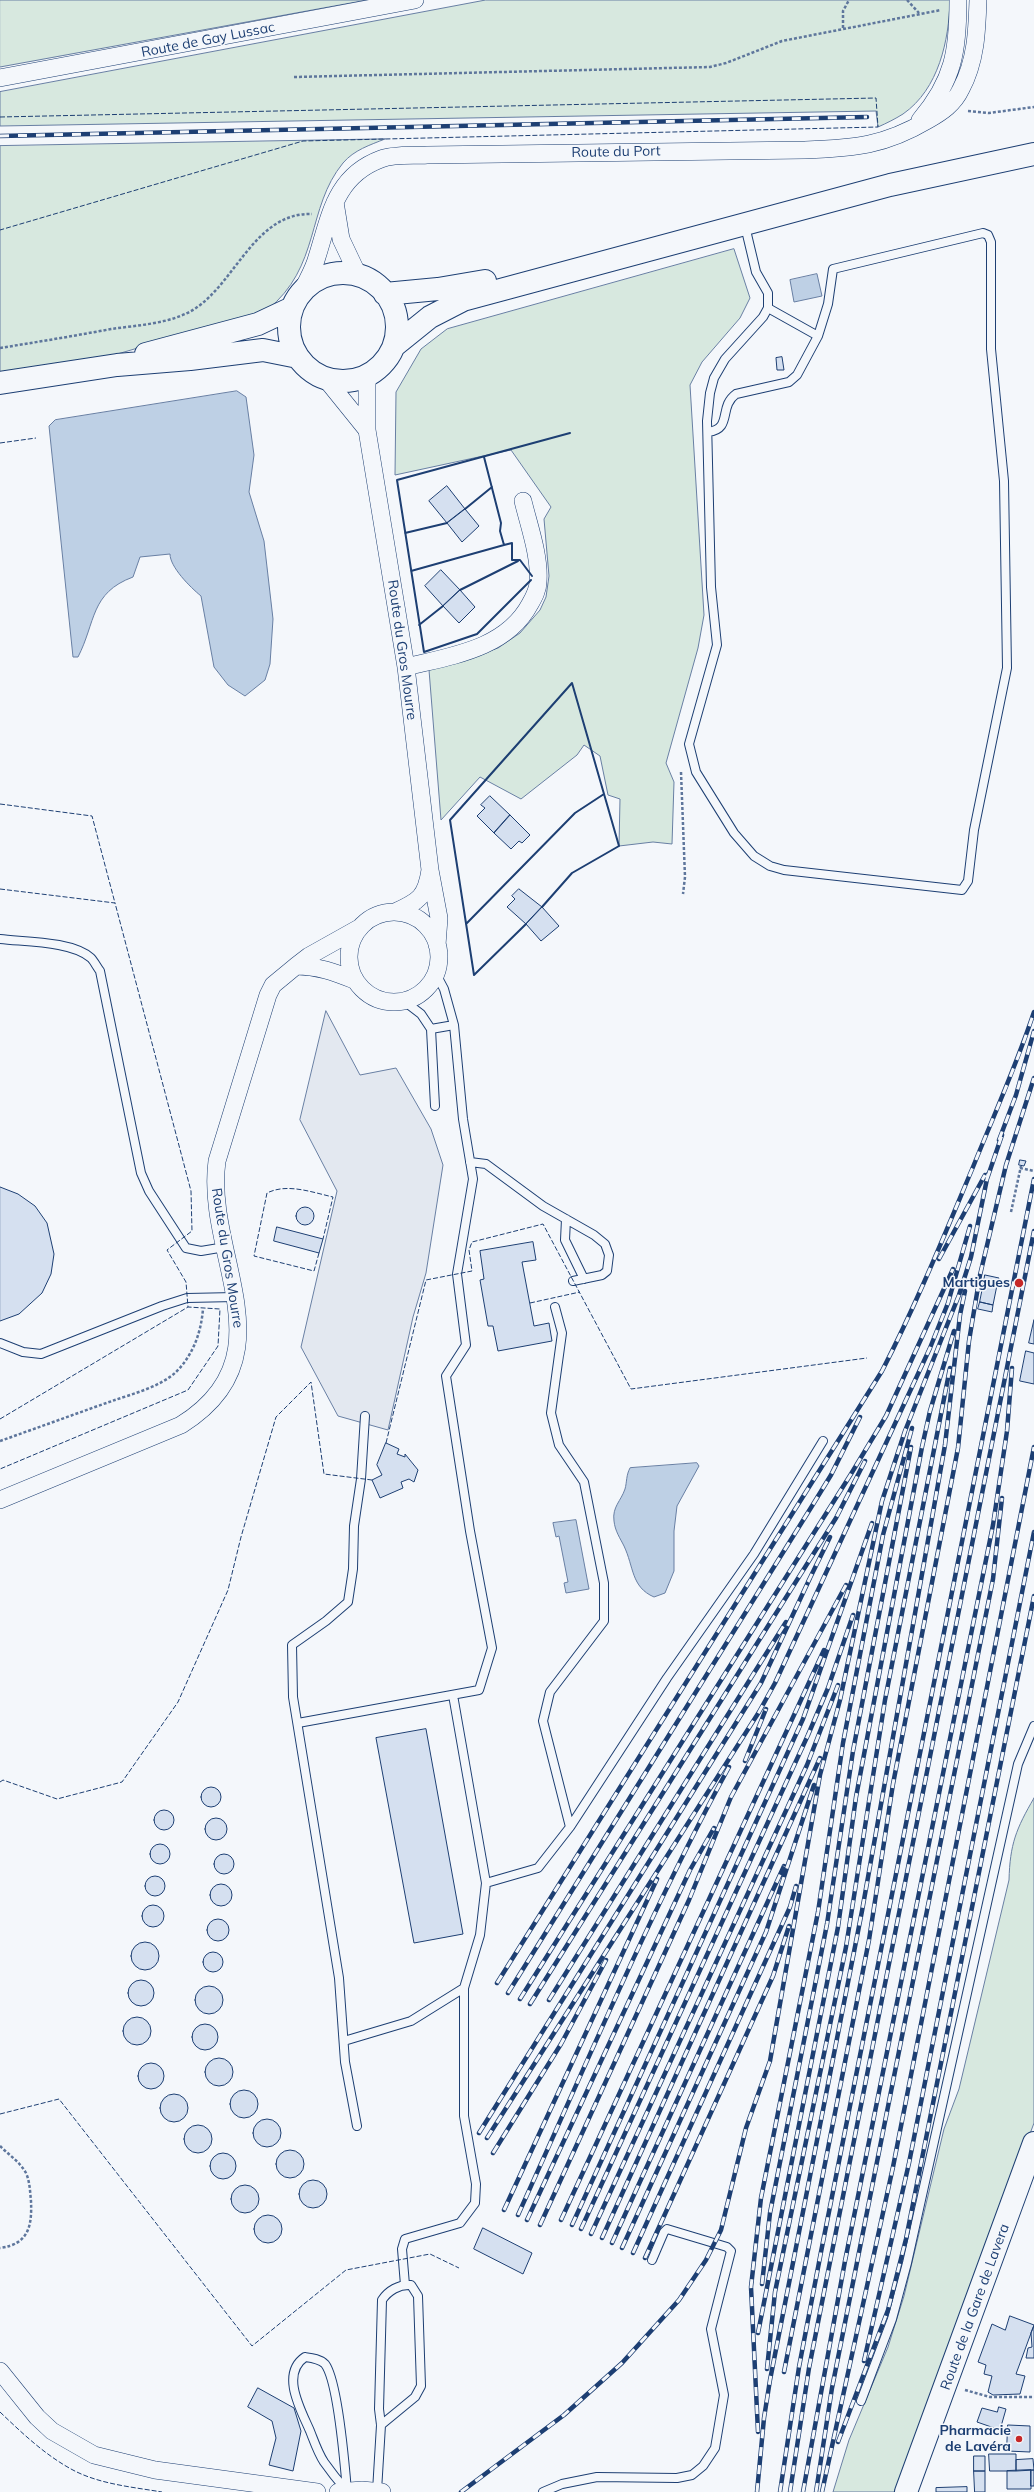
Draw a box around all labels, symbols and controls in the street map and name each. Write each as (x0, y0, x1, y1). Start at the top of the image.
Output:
street label: Route de Gay Lussac (140, 19, 276, 61)
street label: Route du Port (571, 143, 661, 161)
street label: Route du Gros Mourre (384, 579, 420, 721)
street label: Route du Gros Mourre (208, 1187, 246, 1329)
place label: Martigues (943, 1275, 1010, 1291)
marker: Martigues (1013, 1277, 1025, 1289)
street label: Route de la Gare de Lavera (937, 2222, 1013, 2392)
place label: Pharmacie de Lavéra (939, 2423, 1011, 2456)
marker: Pharmacie de Lavéra (1014, 2434, 1024, 2444)

